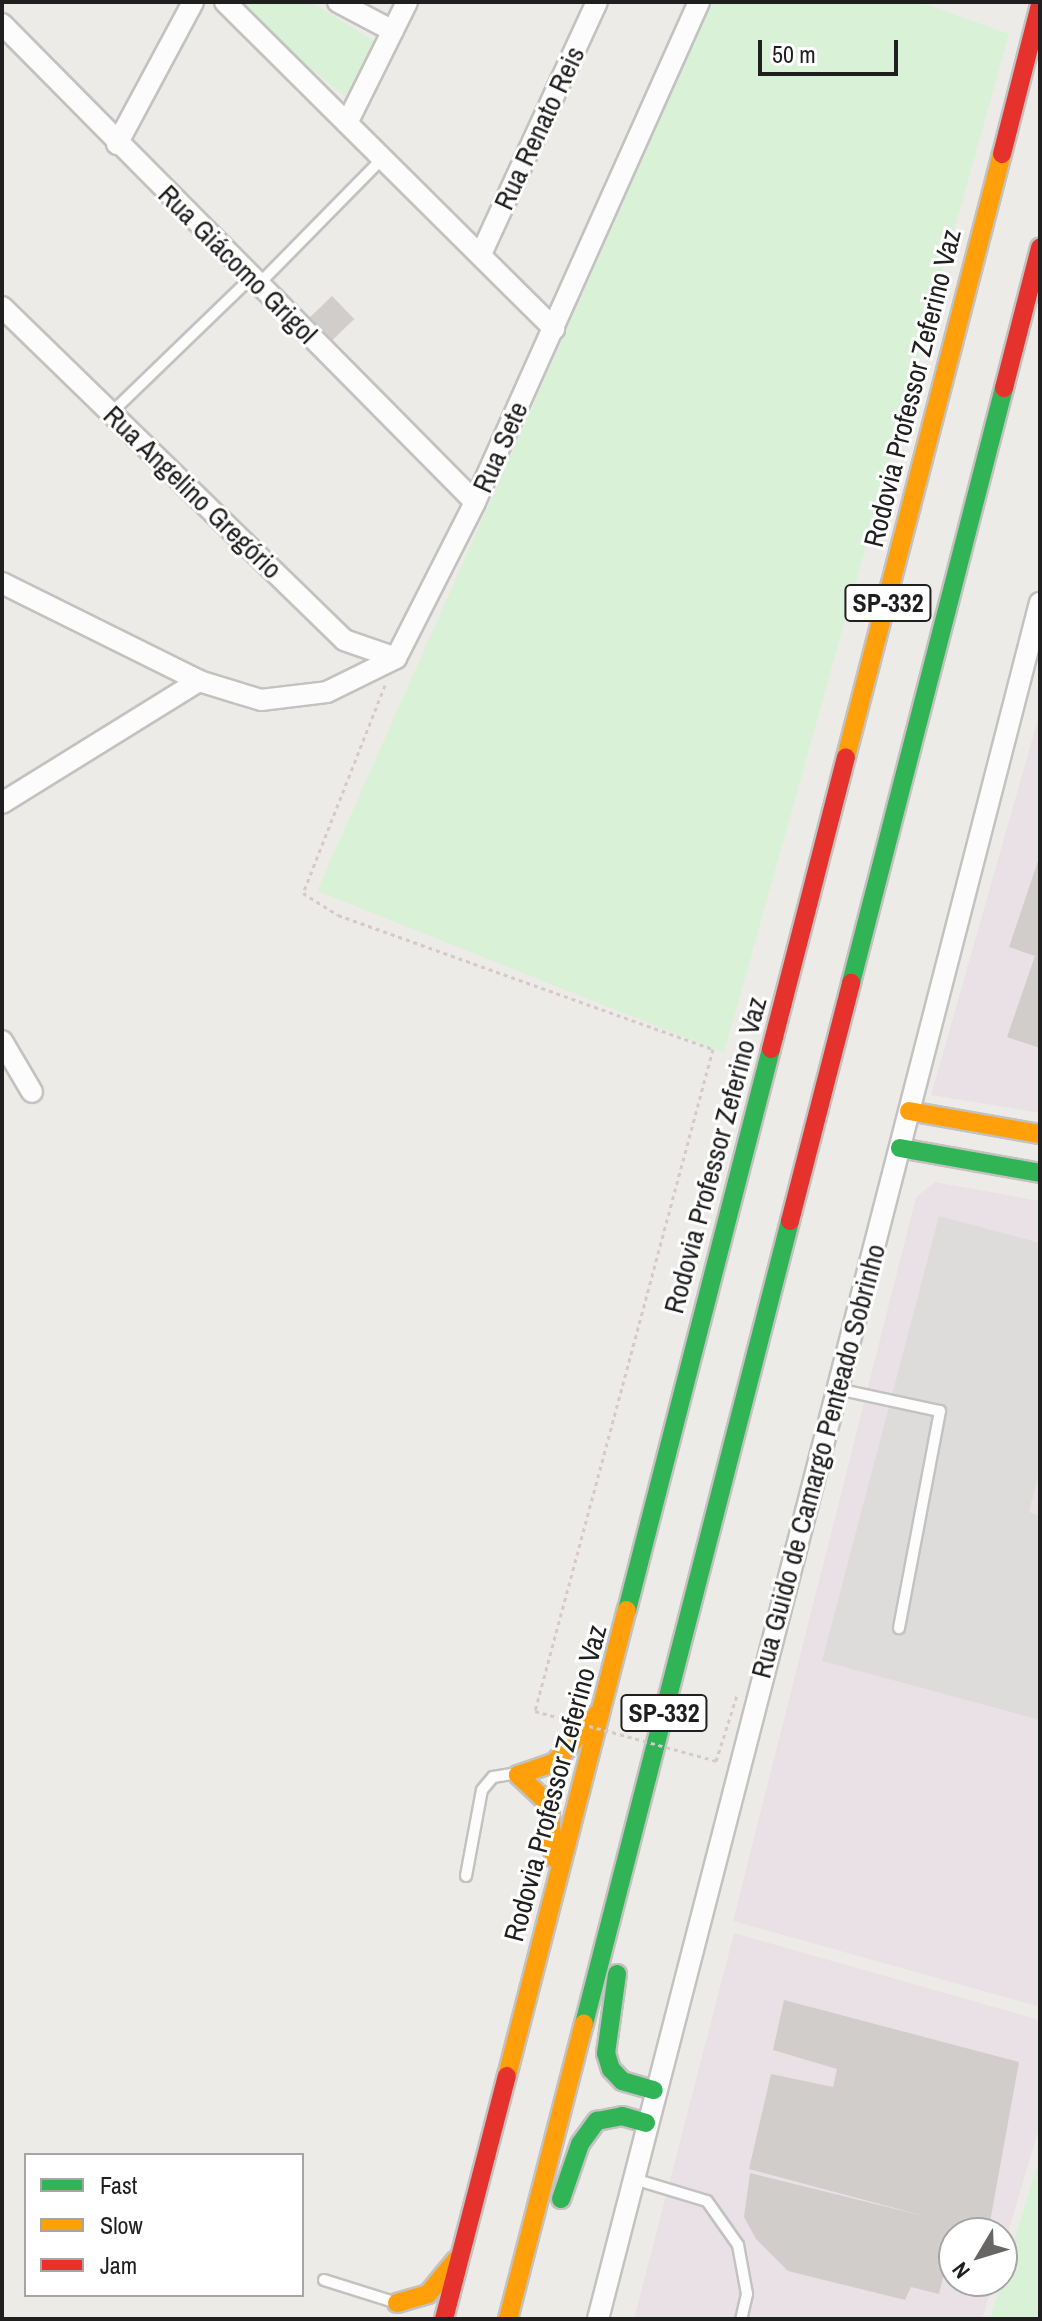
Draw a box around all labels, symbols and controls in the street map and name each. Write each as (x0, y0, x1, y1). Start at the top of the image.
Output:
scale bar (762, 24, 902, 74)
text: 50 m (772, 38, 816, 70)
street label: Rua Renato Reis (487, 41, 591, 215)
street label: Rua Giácomo Grigol (152, 178, 324, 350)
street label: Rodovia Professor Zeferino Vaz (856, 226, 968, 550)
street label: Rua Sete (465, 396, 535, 498)
street label: Rua Angelino Gregório (96, 398, 290, 586)
road number: SP-332 (844, 581, 932, 625)
street label: Rodovia Professor Zeferino Vaz (657, 993, 773, 1317)
street label: Rua Guido de Camargo Penteado Sobrinho (744, 1240, 892, 1682)
street label: Rodovia Professor Zeferino Vaz (497, 1621, 613, 1945)
road number: SP-332 (620, 1691, 708, 1735)
legend (24, 2153, 304, 2297)
text: Fast (100, 2169, 137, 2201)
text: Slow (100, 2209, 143, 2241)
north arrow (938, 2217, 1018, 2297)
text: Jam (100, 2249, 137, 2281)
text: N (945, 2256, 976, 2285)

